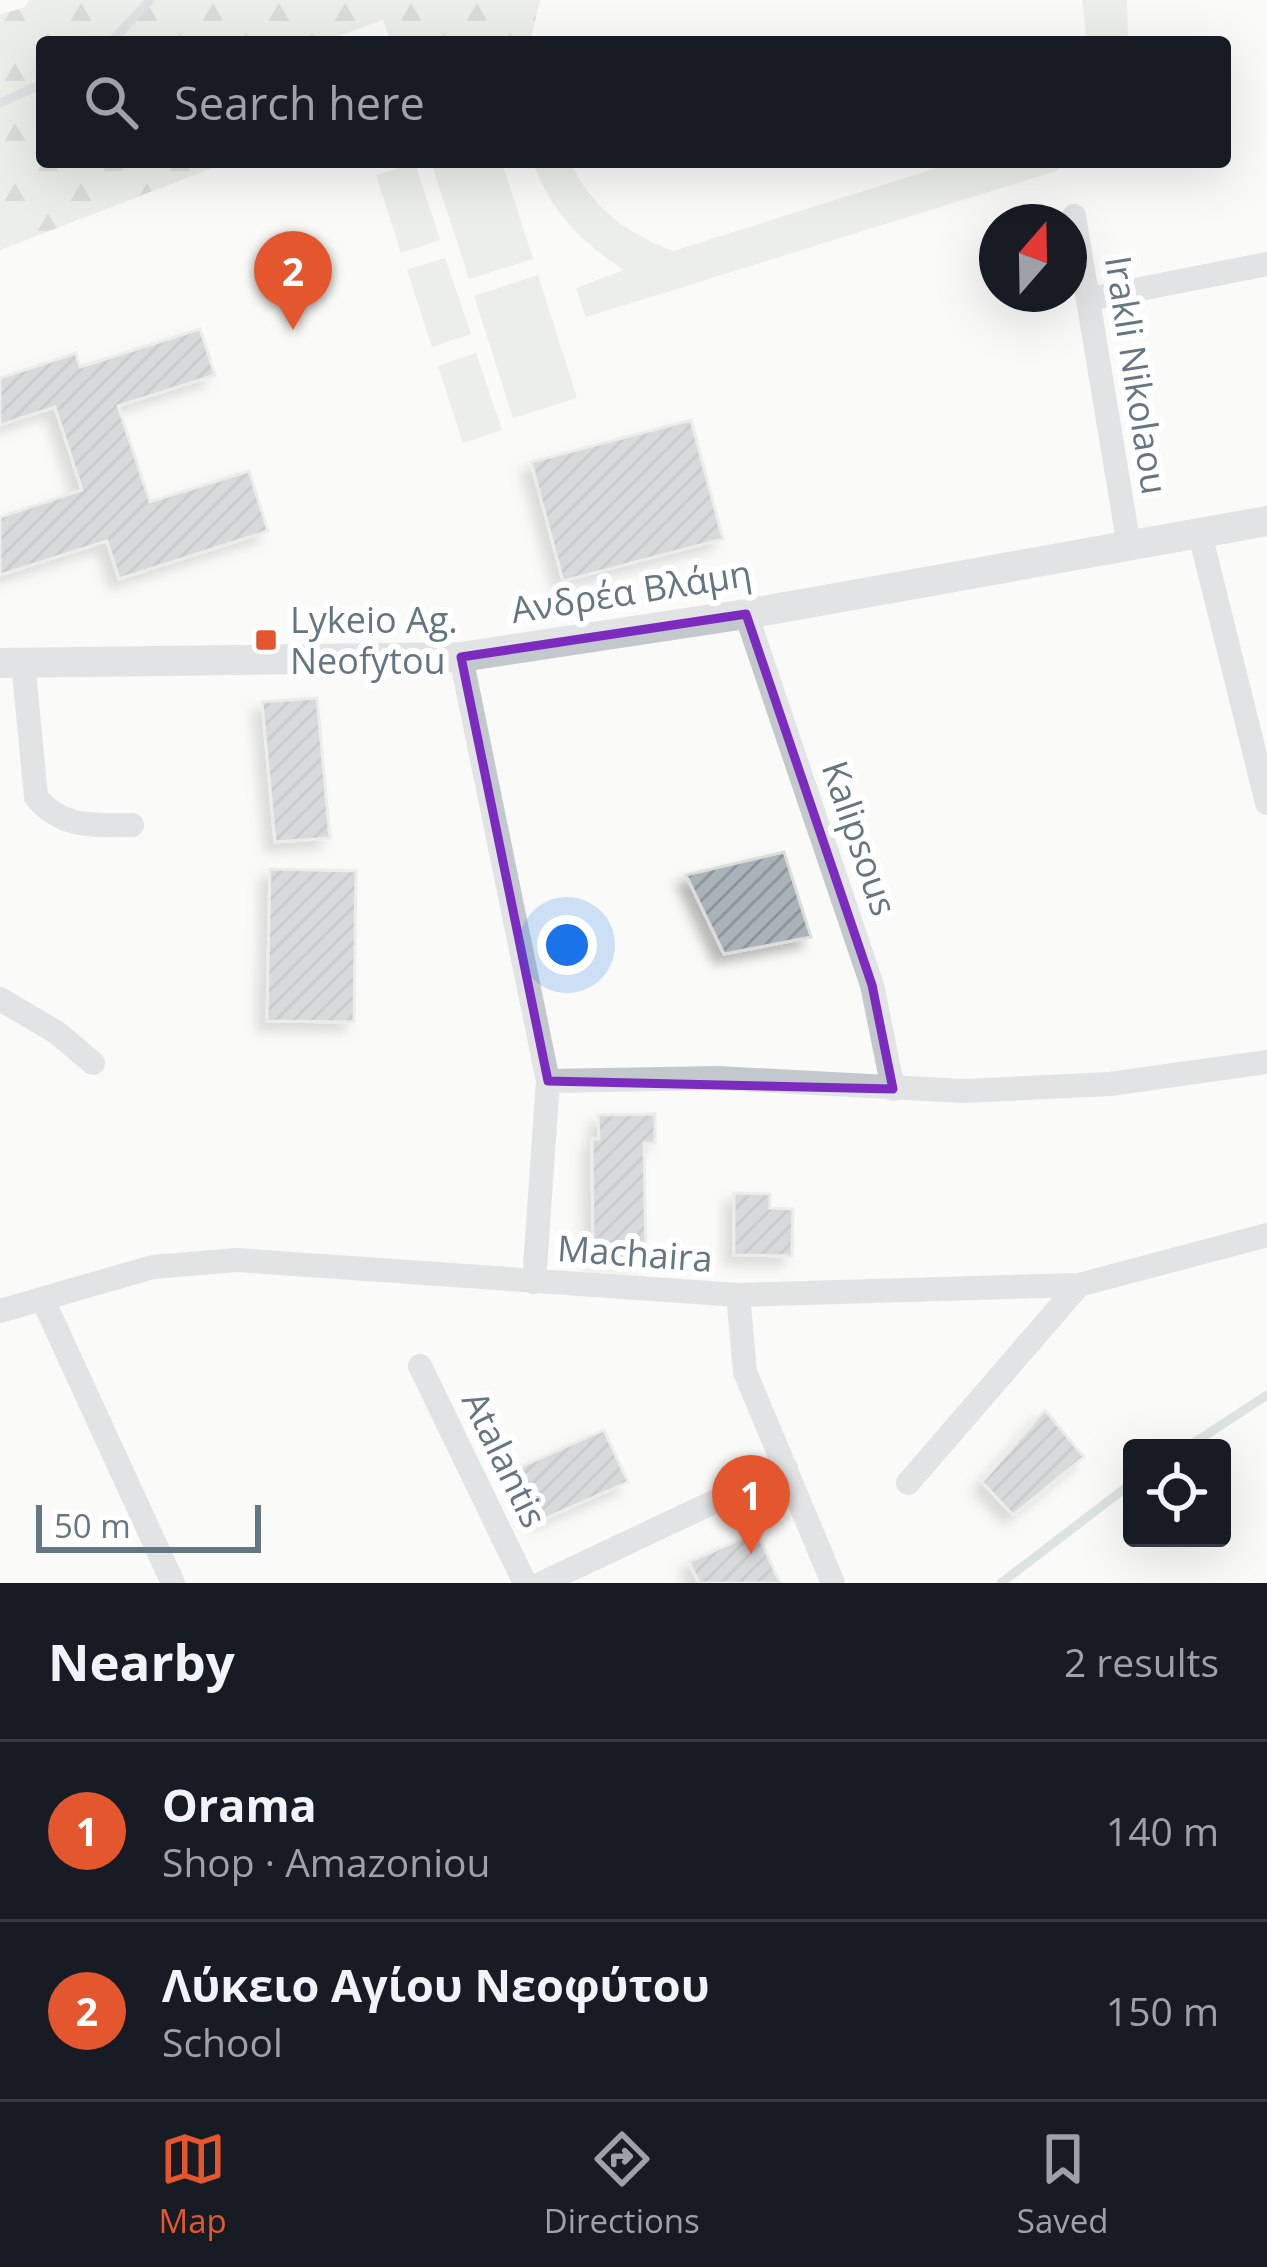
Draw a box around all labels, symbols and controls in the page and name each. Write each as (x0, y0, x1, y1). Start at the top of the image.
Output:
search box (36, 36, 1231, 168)
icon: search (78, 69, 144, 135)
text: Search here (174, 72, 425, 133)
north arrow (979, 204, 1087, 312)
pin: 2 (254, 231, 332, 330)
street label: Irakli Nikolaou (1094, 252, 1180, 498)
street label: Ανδρέα Βλάμη (507, 548, 755, 634)
place label: Lykeio Ag. Neofytou (290, 595, 458, 685)
marker: Lykeio Ag. Neofytou (253, 627, 279, 653)
street label: Kalipsous (811, 754, 909, 922)
your location (537, 915, 597, 975)
street label: Machaira (556, 1223, 714, 1283)
street label: Atalantis (451, 1383, 559, 1535)
map controls (1123, 1439, 1231, 1547)
button: locate (1123, 1439, 1231, 1547)
pin: 1 (712, 1455, 790, 1554)
scale bar (36, 1499, 261, 1552)
text: 50 m (54, 1503, 131, 1548)
text: Nearby (48, 1626, 235, 1696)
text: 2 results (1064, 1635, 1219, 1688)
text: Orama (162, 1774, 317, 1835)
text: 1 (76, 1804, 98, 1857)
text: 140 m (1106, 1804, 1219, 1857)
text: Shop · Amazoniou (162, 1835, 490, 1888)
text: Λύκειο Αγίου Νεοφύτου (162, 1954, 710, 2015)
text: 2 (76, 1984, 98, 2037)
text: 150 m (1106, 1984, 1219, 2037)
text: School (162, 2015, 283, 2068)
tab: Map (159, 2126, 227, 2243)
tab: Directions (544, 2126, 700, 2243)
tab: Saved (1017, 2126, 1108, 2243)

